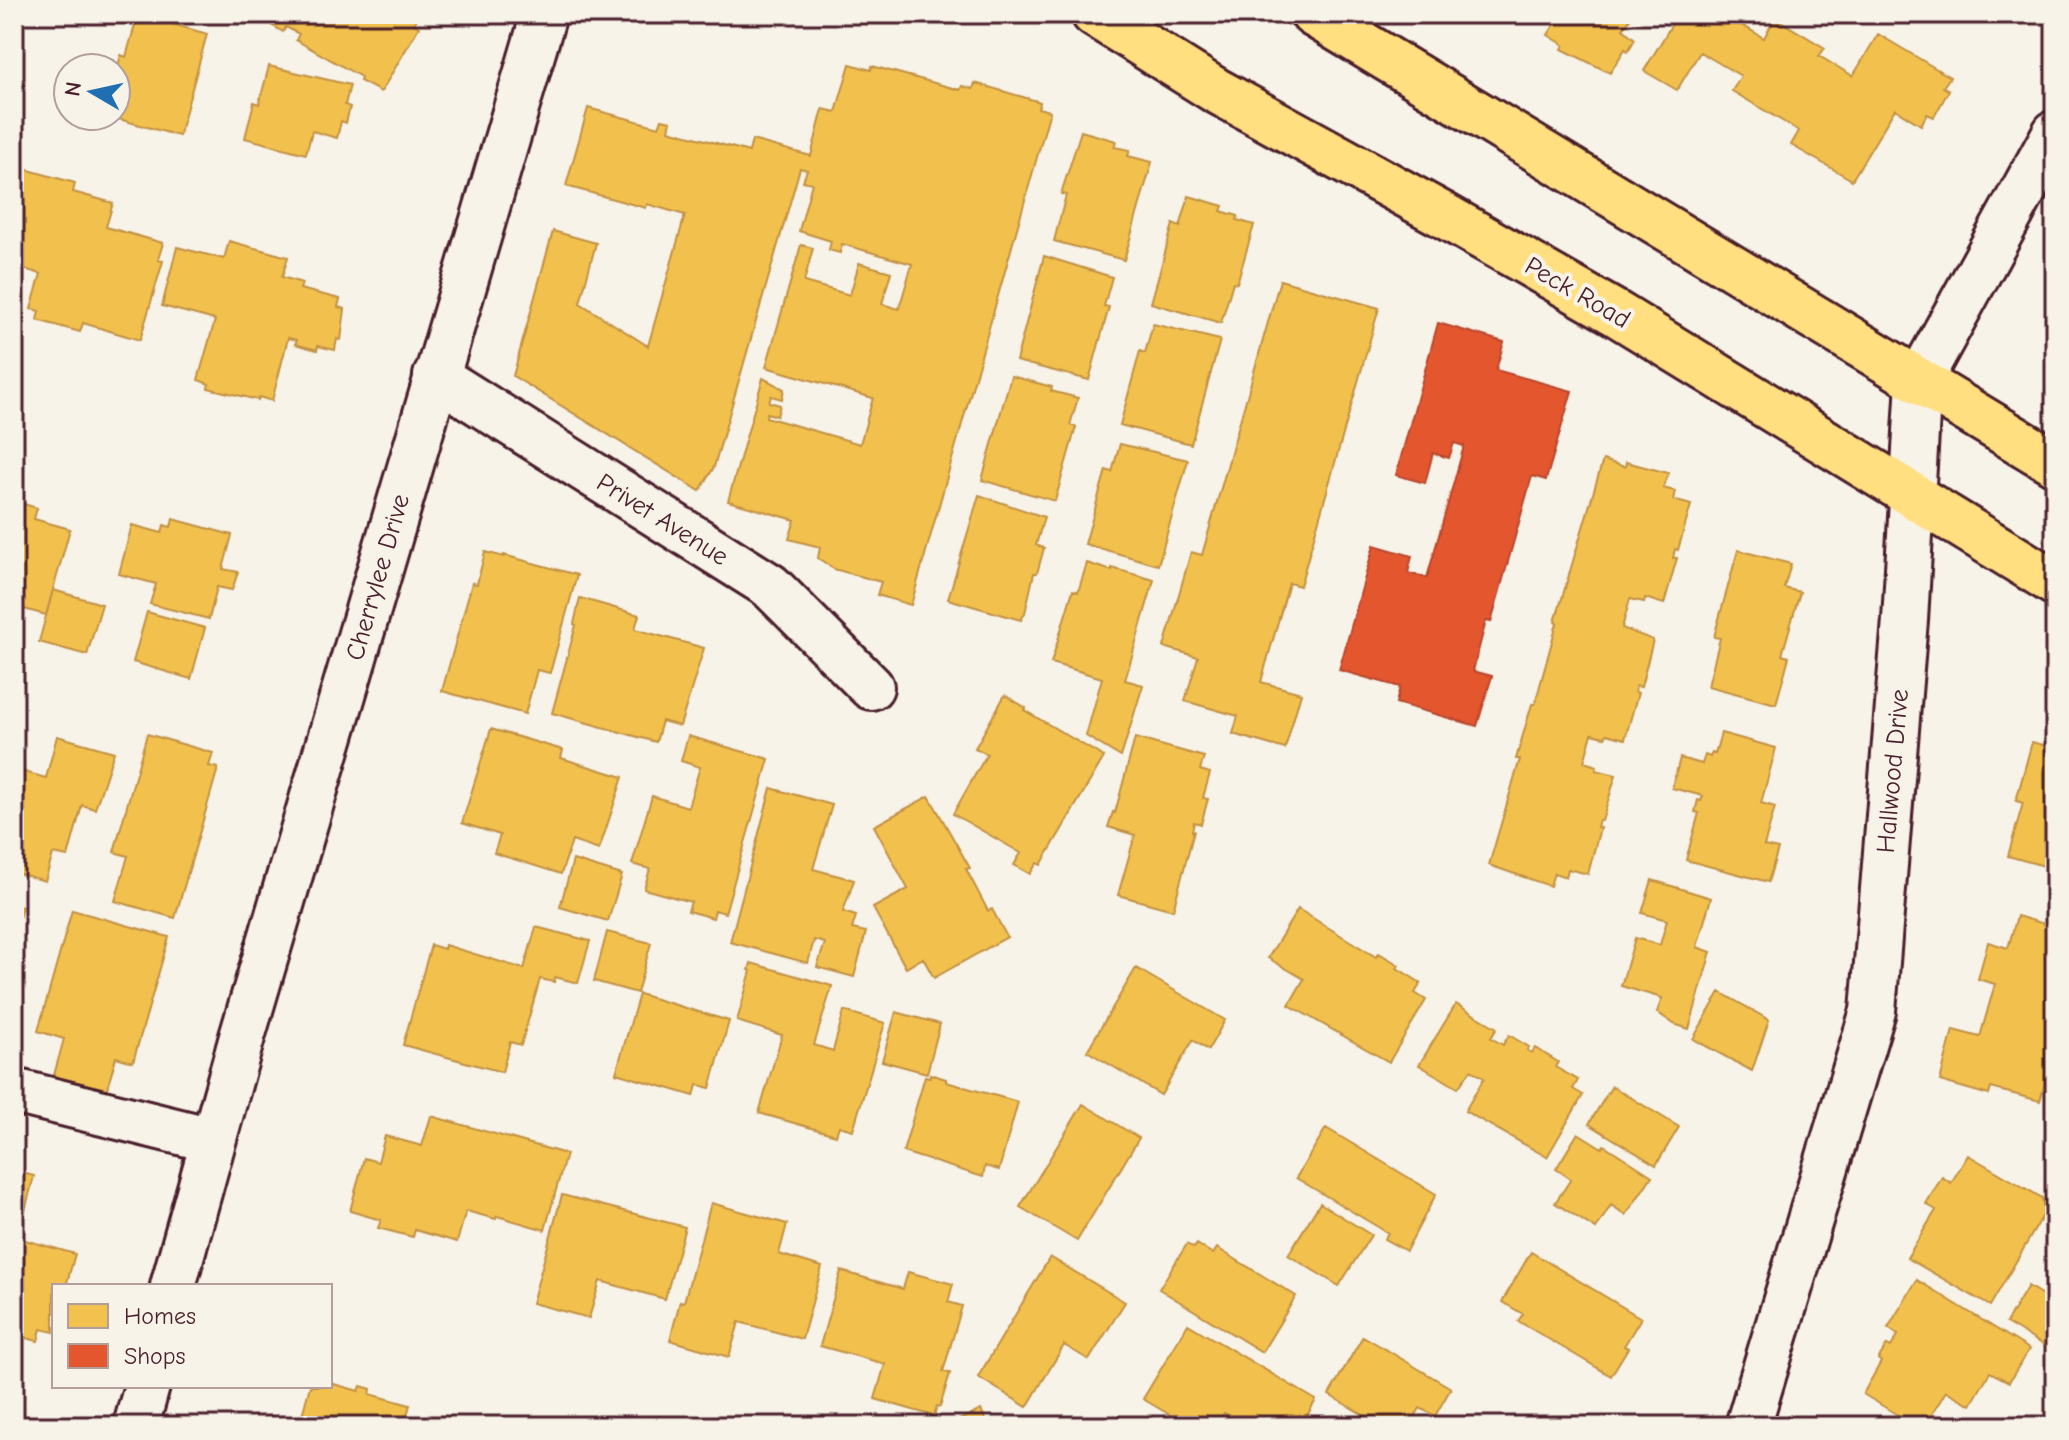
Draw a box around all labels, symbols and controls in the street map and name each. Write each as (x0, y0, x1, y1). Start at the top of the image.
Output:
north arrow (52, 52, 132, 132)
text: N (59, 80, 87, 98)
street label: Peck Road (1520, 251, 1635, 335)
street label: Privet Avenue (591, 468, 734, 572)
street label: Cherrylee Drive (340, 491, 416, 664)
street label: Hallwood Drive (1871, 688, 1915, 854)
legend (52, 1284, 332, 1388)
text: Homes (124, 1302, 196, 1330)
text: Shops (124, 1342, 185, 1370)

